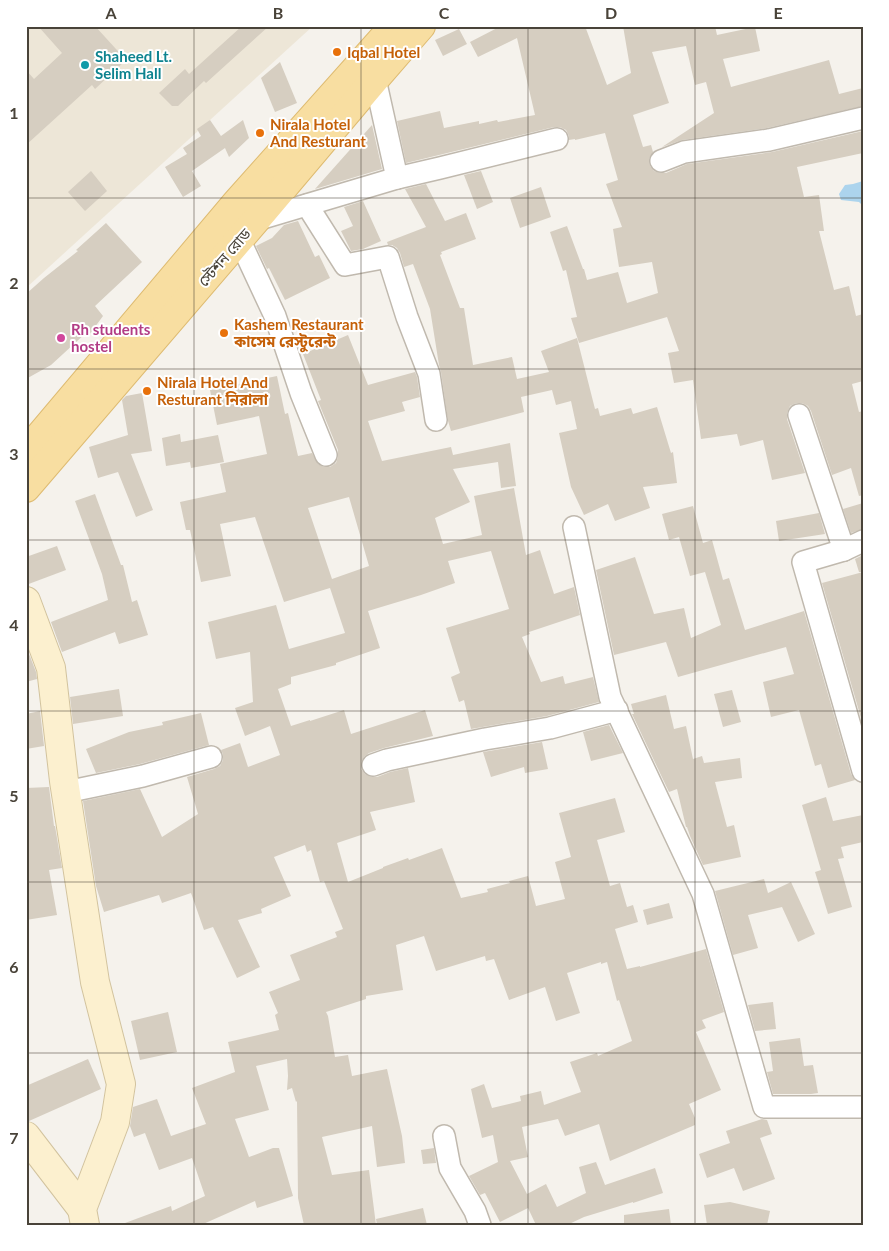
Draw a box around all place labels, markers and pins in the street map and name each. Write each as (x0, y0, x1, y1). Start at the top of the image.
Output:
place label: Iqbal Hotel (347, 43, 420, 61)
marker: Iqbal Hotel (331, 46, 343, 58)
place label: Shaheed Lt. Selim Hall (95, 47, 172, 82)
marker: Shaheed Lt. Selim Hall (79, 59, 91, 71)
place label: Nirala Hotel And Resturant (269, 115, 366, 150)
marker: Nirala Hotel And Resturant (254, 127, 266, 139)
place label: Kashem Restaurant কাসেম রেস্টুরেন্ট (233, 315, 364, 353)
place label: Rh students hostel (71, 320, 151, 355)
marker: Kashem Restaurant কাসেম রেস্টুরেন্ট (218, 327, 230, 339)
marker: Rh students hostel (55, 332, 67, 344)
place label: Nirala Hotel And Resturant নিরালা (157, 373, 269, 408)
marker: Nirala Hotel And Resturant নিরালা (141, 385, 153, 397)

